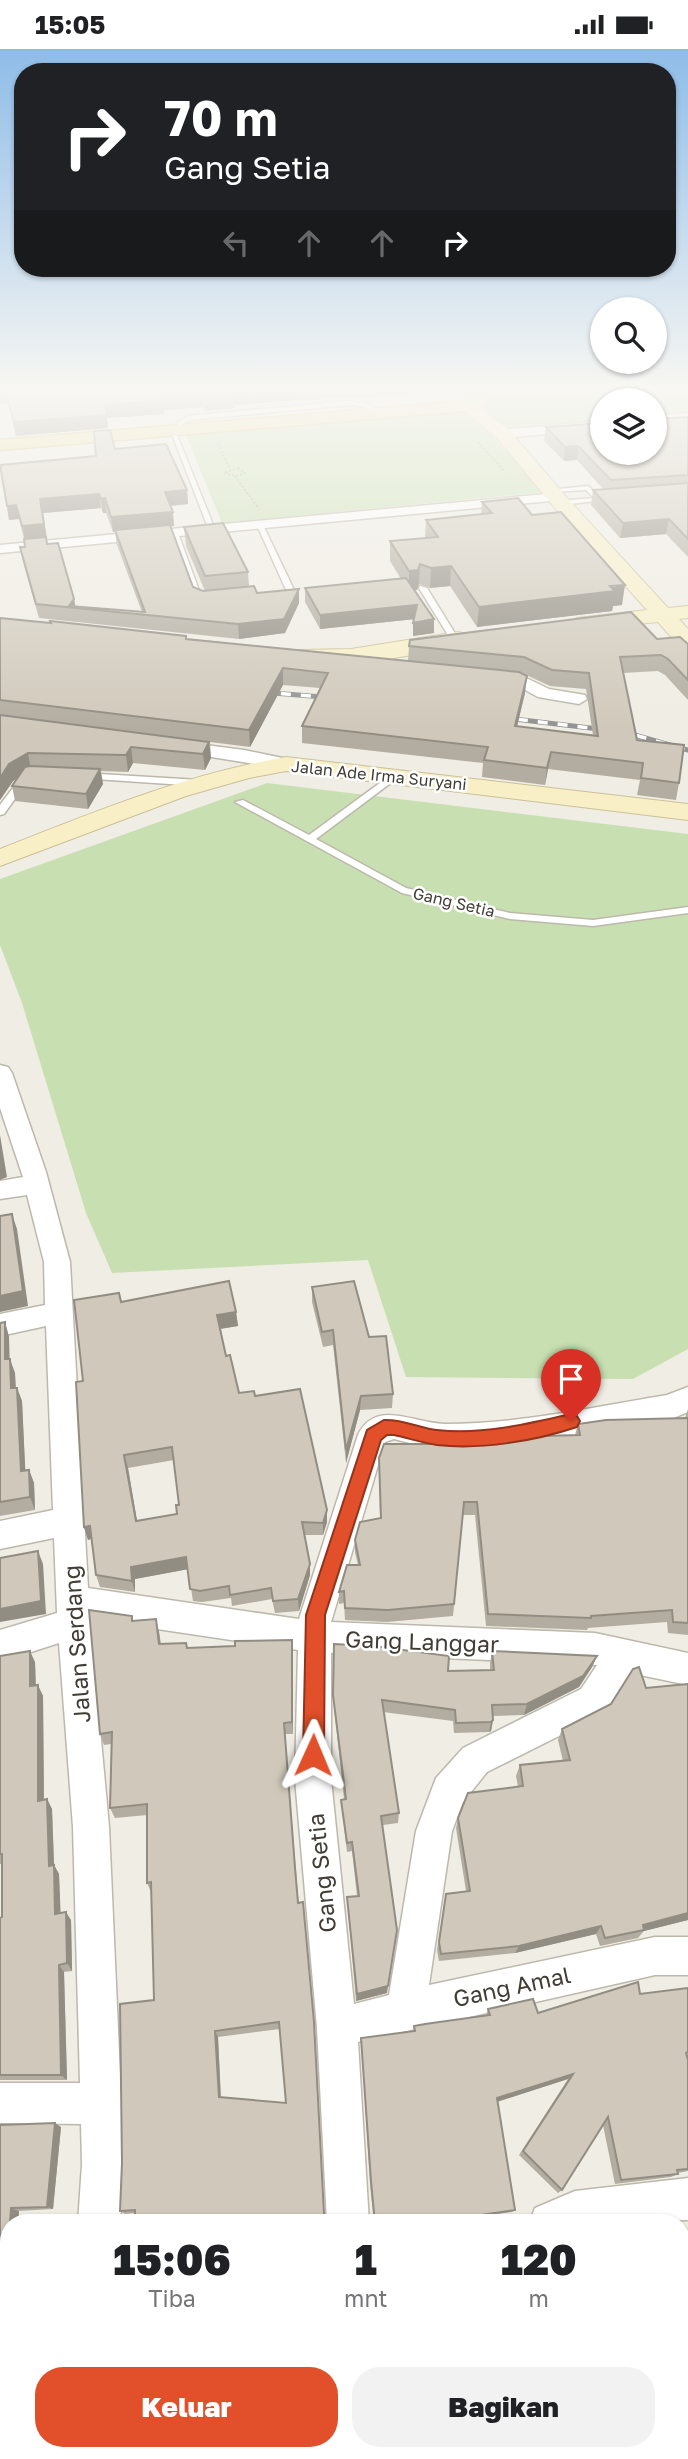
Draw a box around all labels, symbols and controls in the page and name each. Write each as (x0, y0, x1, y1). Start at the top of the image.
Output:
text: 15:05 (35, 9, 105, 40)
text: 70 m (164, 88, 278, 147)
icon: right (49, 91, 140, 182)
text: Gang Setia (164, 148, 331, 186)
icon: left (217, 224, 255, 262)
icon: ahead (290, 224, 328, 262)
icon: ahead (363, 224, 401, 262)
icon: right (436, 224, 474, 262)
map controls (590, 297, 667, 465)
button: search (590, 297, 667, 374)
button: layers (590, 388, 667, 465)
street label: Jalan Ade Irma Suryani (290, 756, 468, 794)
street label: Gang Setia (411, 883, 497, 921)
pin (541, 1349, 601, 1421)
icon: arrive (552, 1360, 590, 1398)
street label: Jalan Serdang (57, 1564, 95, 1724)
street label: Gang Langgar (345, 1624, 499, 1658)
position arrow (276, 1718, 350, 1792)
street label: Gang Setia (301, 1812, 341, 1934)
street label: Gang Amal (450, 1960, 573, 2012)
text: 15:06 (113, 2234, 231, 2284)
text: 1 (355, 2234, 377, 2284)
text: 120 (501, 2234, 577, 2284)
text: Tiba (148, 2284, 196, 2312)
text: mnt (344, 2284, 388, 2312)
text: m (529, 2284, 549, 2312)
button: Keluar (35, 2367, 338, 2447)
button: Bagikan (352, 2367, 655, 2447)

